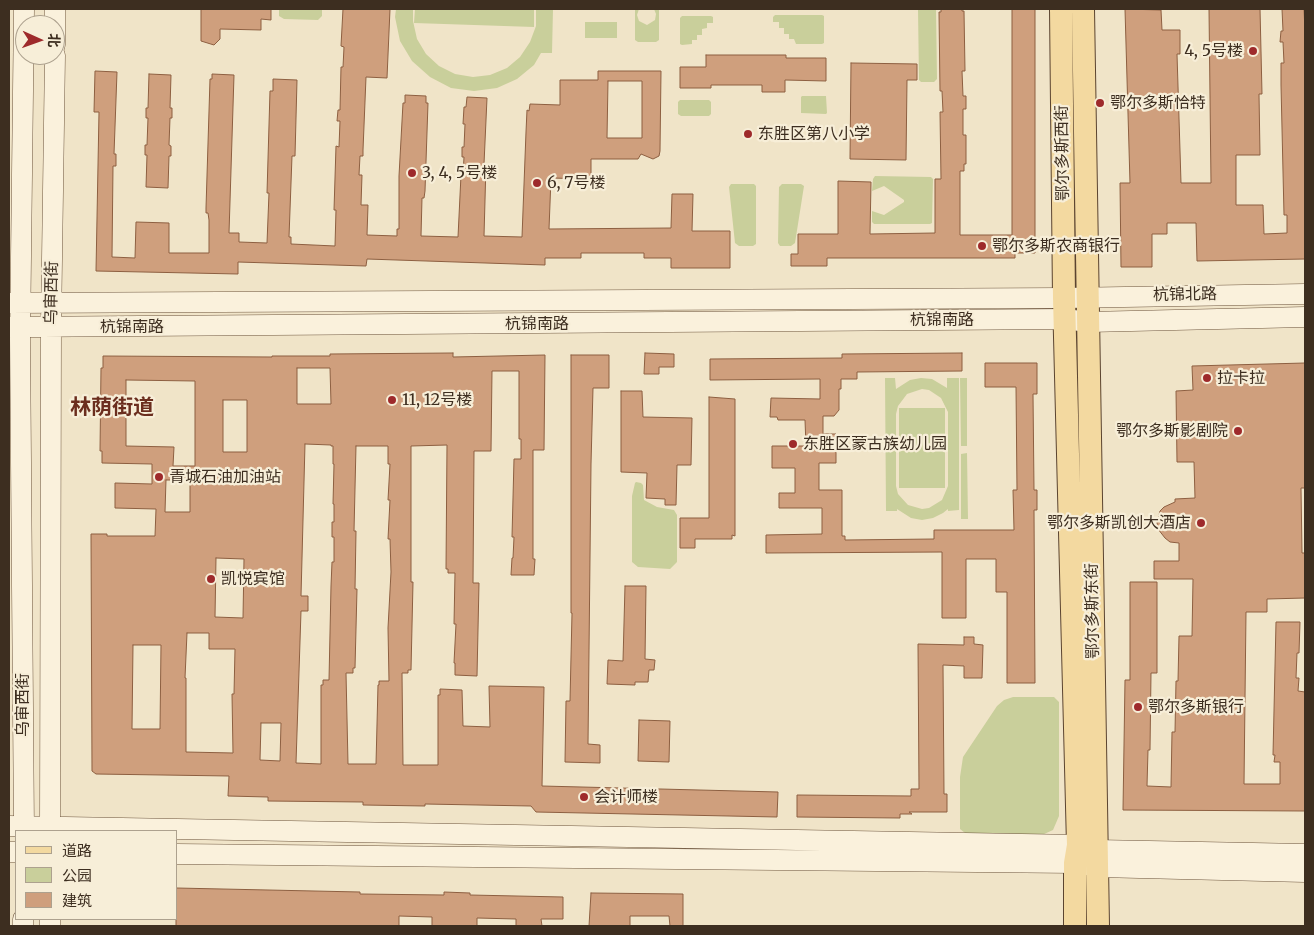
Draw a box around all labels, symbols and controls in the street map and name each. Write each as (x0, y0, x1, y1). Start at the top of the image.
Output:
north arrow (15, 15, 65, 65)
text: 北 (45, 33, 63, 48)
place label: 4, 5号楼 (1184, 41, 1243, 61)
marker: 4, 5号楼 (1247, 45, 1259, 57)
place label: 鄂尔多斯恰特 (1110, 93, 1206, 113)
marker: 鄂尔多斯恰特 (1094, 97, 1106, 109)
street label: 鄂尔多斯西街 (1053, 105, 1073, 201)
place label: 东胜区第八小学 (758, 124, 870, 144)
marker: 东胜区第八小学 (742, 128, 754, 140)
place label: 3, 4, 5号楼 (422, 163, 497, 183)
marker: 3, 4, 5号楼 (406, 167, 418, 179)
place label: 6, 7号楼 (547, 173, 605, 193)
marker: 6, 7号楼 (531, 177, 543, 189)
place label: 鄂尔多斯农商银行 (992, 236, 1120, 256)
marker: 鄂尔多斯农商银行 (976, 240, 988, 252)
street label: 乌审西街 (42, 261, 62, 325)
street label: 杭锦北路 (1153, 285, 1217, 305)
street label: 杭锦南路 (910, 310, 974, 330)
street label: 杭锦南路 (505, 314, 569, 334)
street label: 杭锦南路 (100, 317, 164, 337)
place label: 拉卡拉 (1217, 368, 1265, 388)
marker: 拉卡拉 (1201, 372, 1213, 384)
place label: 11, 12号楼 (402, 390, 472, 410)
marker: 11, 12号楼 (386, 394, 398, 406)
district label: 林荫街道 (70, 395, 154, 421)
place label: 鄂尔多斯影剧院 (1116, 421, 1228, 441)
marker: 鄂尔多斯影剧院 (1232, 425, 1244, 437)
place label: 东胜区蒙古族幼儿园 (803, 434, 947, 454)
marker: 东胜区蒙古族幼儿园 (787, 438, 799, 450)
place label: 青城石油加油站 (169, 467, 281, 487)
marker: 青城石油加油站 (153, 471, 165, 483)
place label: 鄂尔多斯凯创大酒店 (1047, 513, 1191, 533)
marker: 鄂尔多斯凯创大酒店 (1195, 517, 1207, 529)
street label: 鄂尔多斯东街 (1083, 563, 1103, 659)
place label: 凯悦宾馆 (221, 569, 285, 589)
marker: 凯悦宾馆 (205, 573, 217, 585)
street label: 乌审西街 (13, 673, 33, 737)
place label: 鄂尔多斯银行 (1148, 697, 1244, 717)
marker: 鄂尔多斯银行 (1132, 701, 1144, 713)
place label: 会计师楼 (594, 787, 658, 807)
marker: 会计师楼 (578, 791, 590, 803)
legend (15, 830, 178, 920)
text: 道路 (62, 841, 92, 860)
text: 公园 (62, 866, 92, 885)
text: 建筑 (62, 891, 92, 910)

